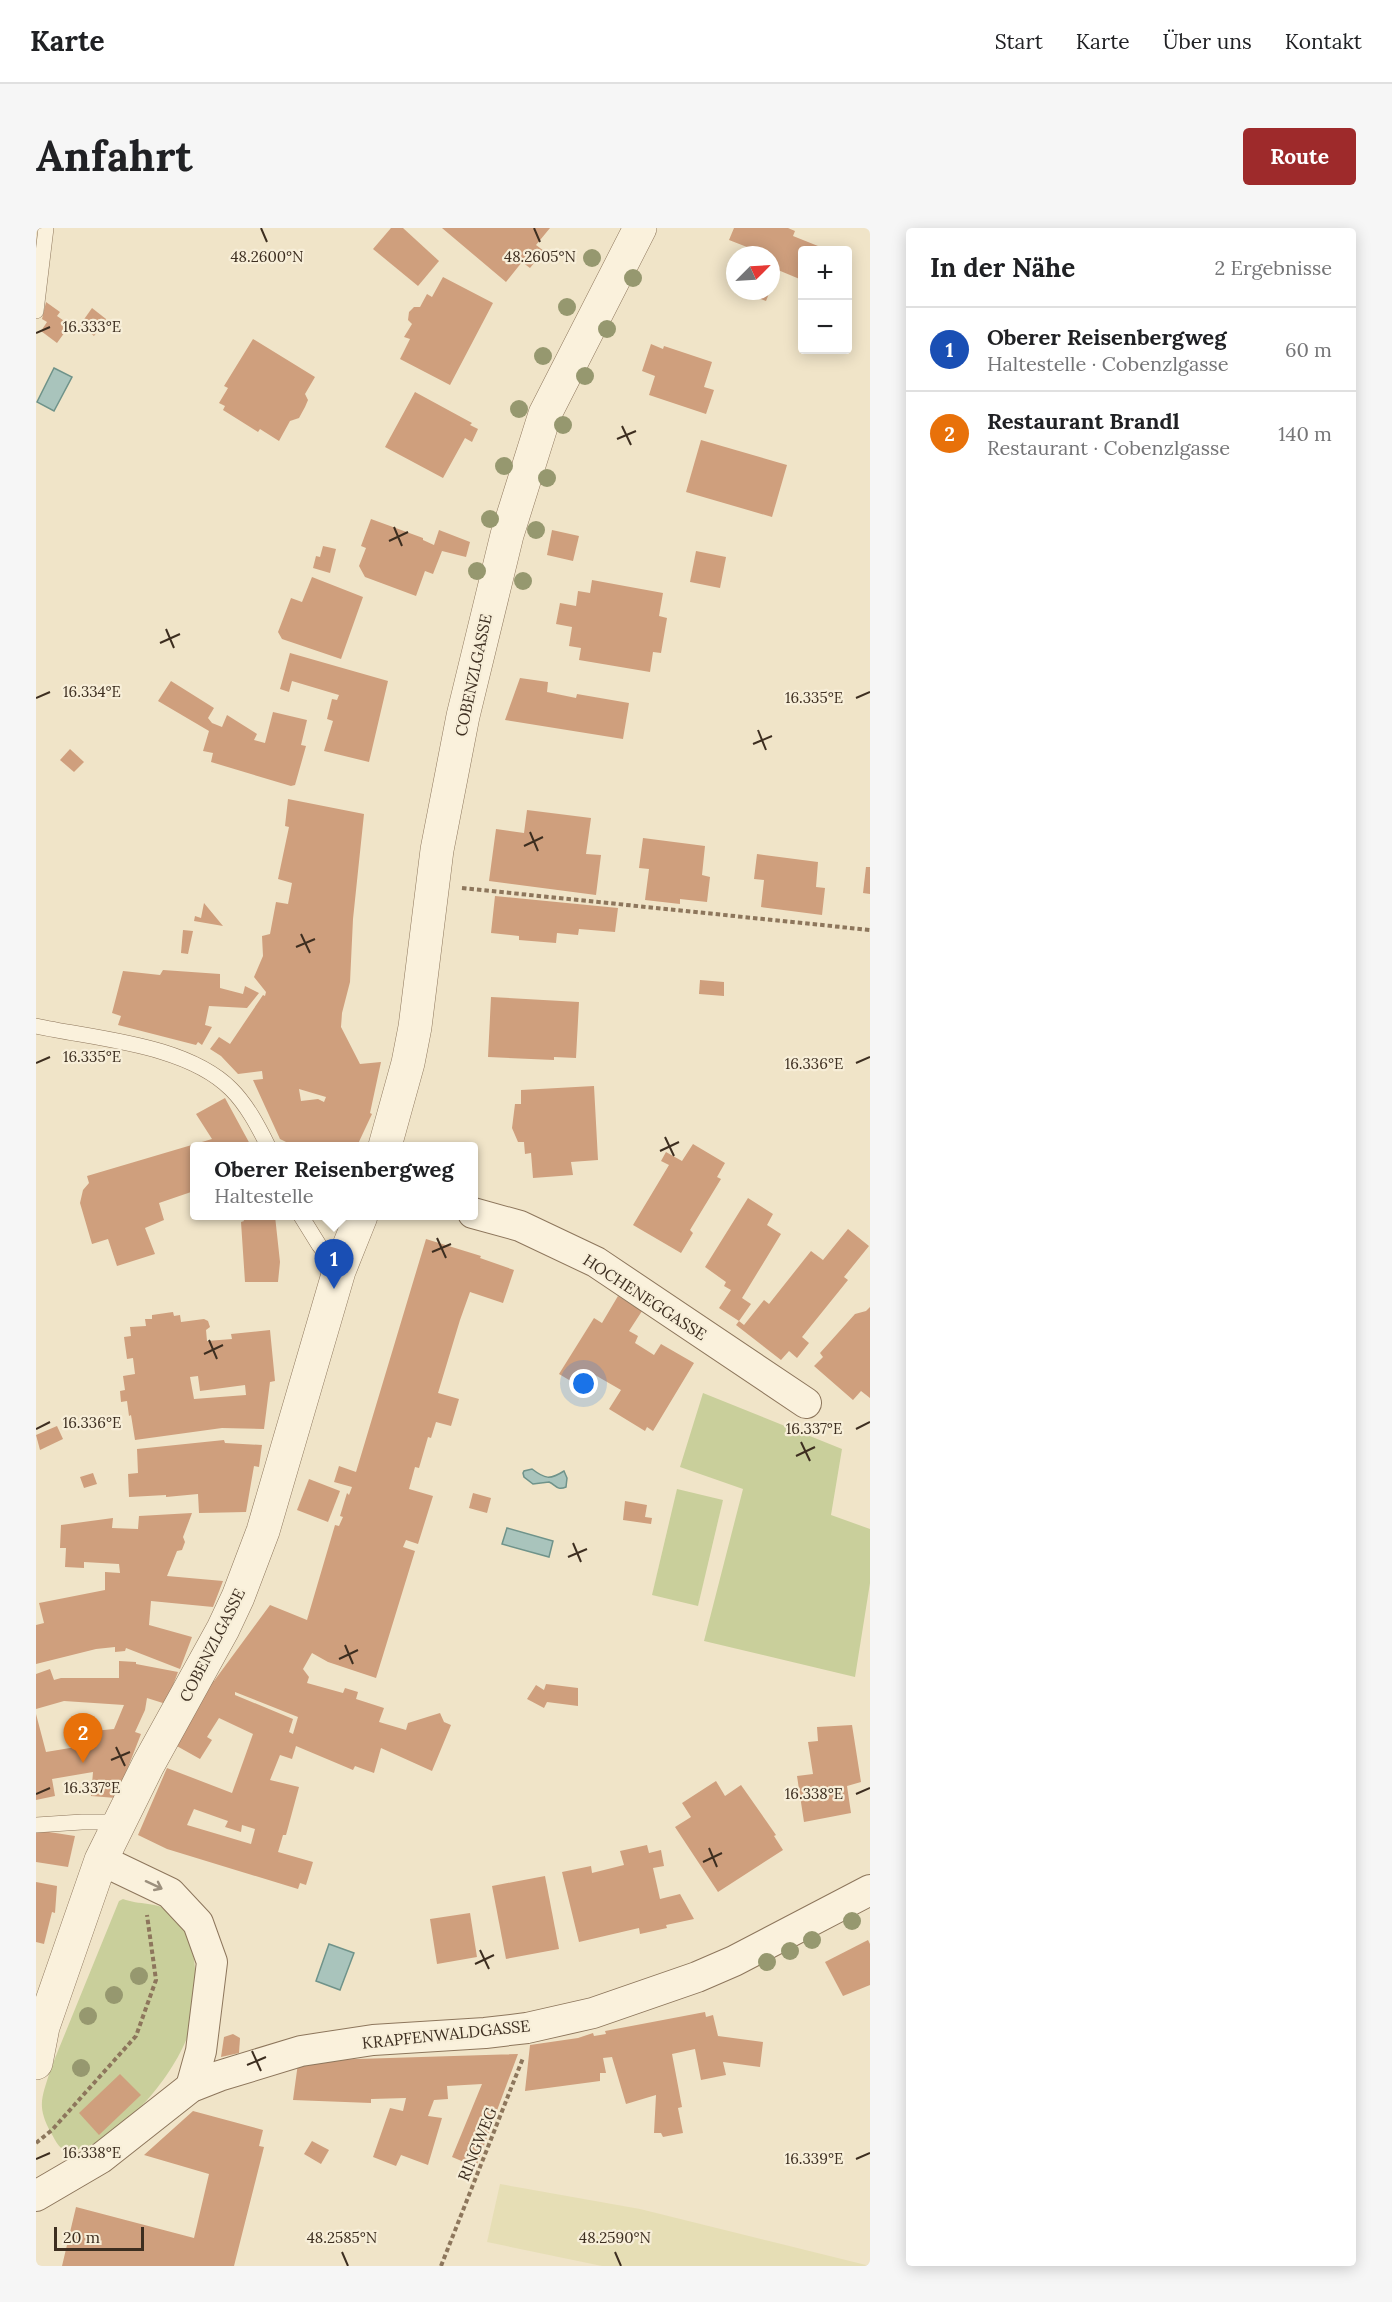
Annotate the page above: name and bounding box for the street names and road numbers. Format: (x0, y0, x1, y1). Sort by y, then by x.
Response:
street label: COBENZLGASSE (450, 612, 496, 738)
street label: HOCHENEGGASSE (580, 1250, 710, 1344)
street label: COBENZLGASSE (175, 1585, 249, 1705)
street label: KRAPFENWALDGASSE (361, 2015, 531, 2053)
street label: RINGWEG (453, 2104, 501, 2184)

